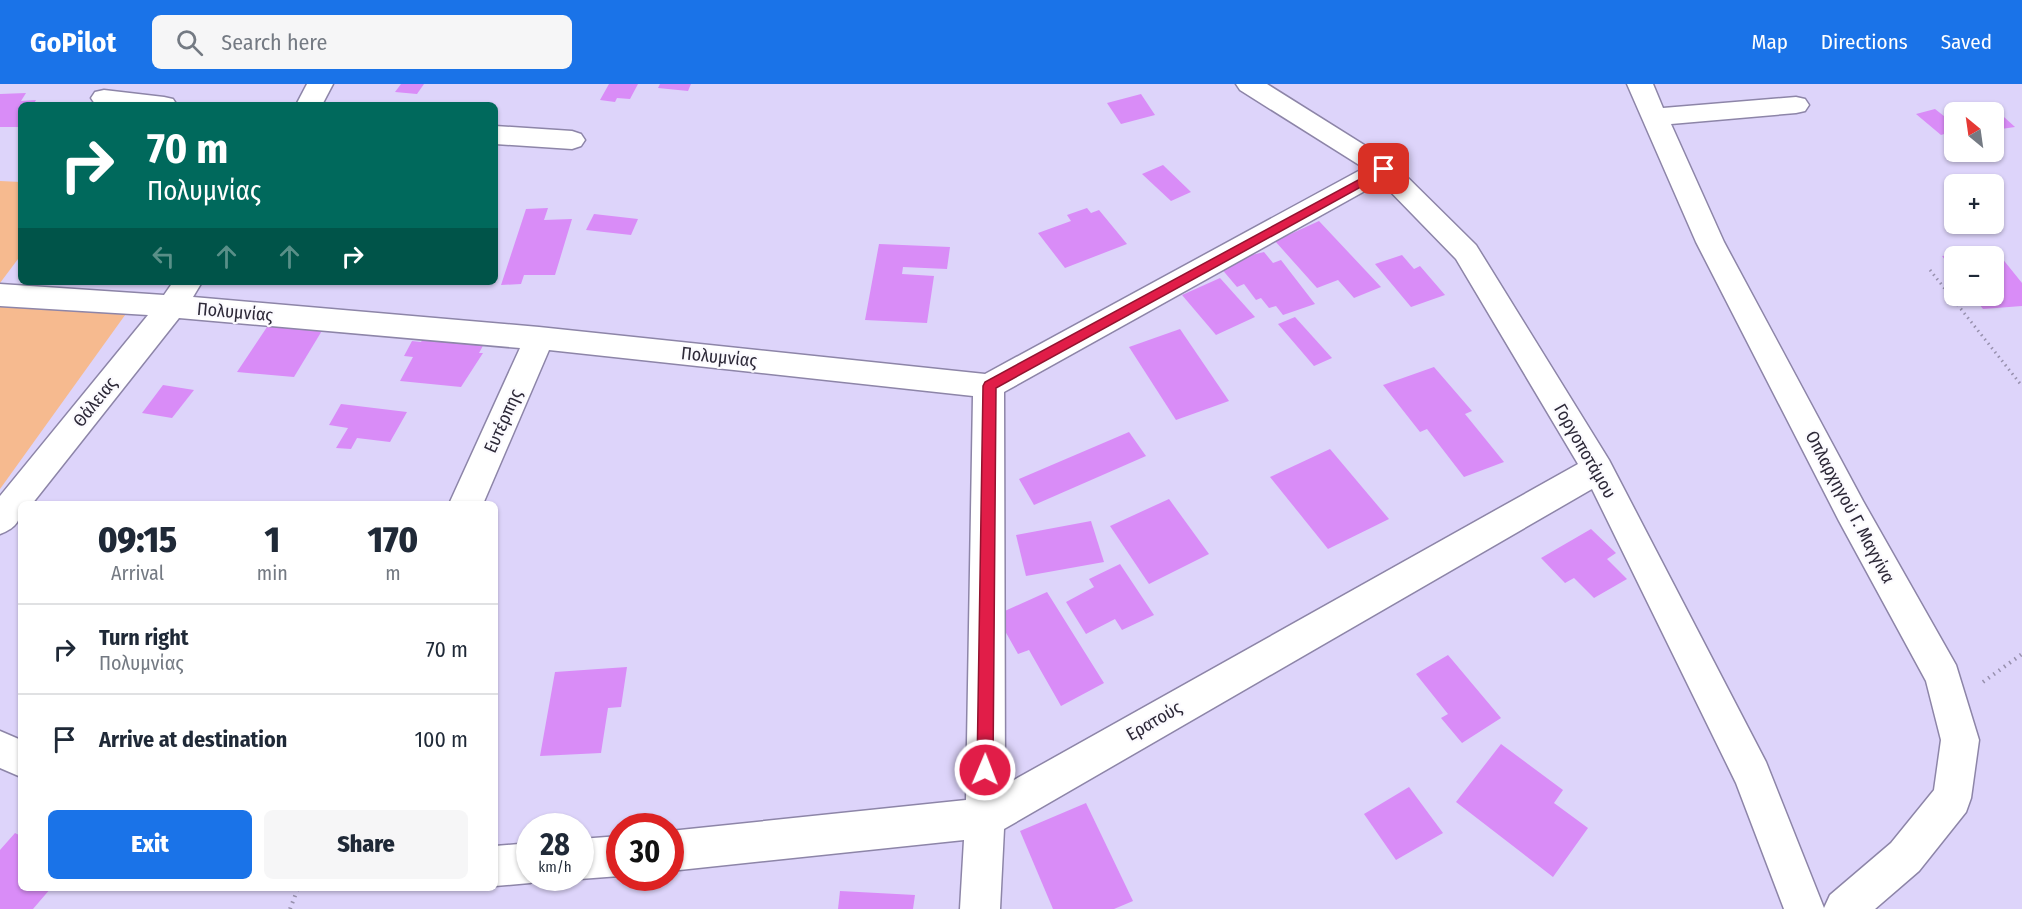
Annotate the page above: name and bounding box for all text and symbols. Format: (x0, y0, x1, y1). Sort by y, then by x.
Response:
search box (152, 15, 572, 69)
text: GoPilot (30, 26, 116, 59)
icon: search (173, 26, 206, 59)
text: Search here (221, 29, 327, 56)
text: Map (1751, 29, 1788, 55)
text: Directions (1821, 29, 1908, 55)
text: Saved (1941, 29, 1992, 55)
north arrow (1944, 102, 2004, 162)
map controls (1944, 102, 2004, 306)
text: 70 m (147, 124, 228, 174)
icon: right (48, 126, 126, 204)
pin (1358, 143, 1409, 194)
icon: arrive (1367, 152, 1400, 185)
button: + (1944, 174, 2004, 234)
text: Πολυμνίας (147, 175, 261, 207)
icon: left (147, 240, 180, 273)
icon: ahead (210, 240, 243, 273)
icon: ahead (273, 240, 306, 273)
icon: right (336, 240, 369, 273)
button: − (1944, 246, 2004, 306)
street label: Πολυμνίας (196, 298, 274, 326)
street label: Πολυμνίας (680, 342, 758, 372)
street label: Θάλειας (68, 372, 122, 431)
street label: Ευτέρπης (479, 385, 527, 456)
street label: Γοργοποτάμου (1549, 400, 1621, 502)
street label: Οπλαρχηγού Γ. Μαγγίνα (1801, 427, 1899, 587)
text: 09:15 (98, 518, 177, 562)
text: 1 (265, 518, 280, 562)
text: 170 (367, 518, 418, 562)
text: Arrival (111, 561, 164, 585)
text: min (257, 561, 288, 585)
text: m (385, 561, 401, 585)
text: Turn right (99, 624, 188, 651)
icon: right (48, 633, 81, 666)
text: 70 m (426, 636, 468, 663)
text: Πολυμνίας (99, 651, 184, 675)
street label: Ερατούς (1122, 696, 1186, 746)
icon: arrive (48, 723, 81, 756)
text: Arrive at destination (99, 726, 287, 753)
text: 100 m (414, 726, 468, 753)
position arrow (953, 738, 1017, 802)
button: Exit (48, 810, 252, 879)
button: Share (264, 810, 468, 879)
speed limit sign: 30 (606, 813, 684, 891)
text: 28 (540, 827, 570, 863)
text: km/h (538, 858, 572, 876)

